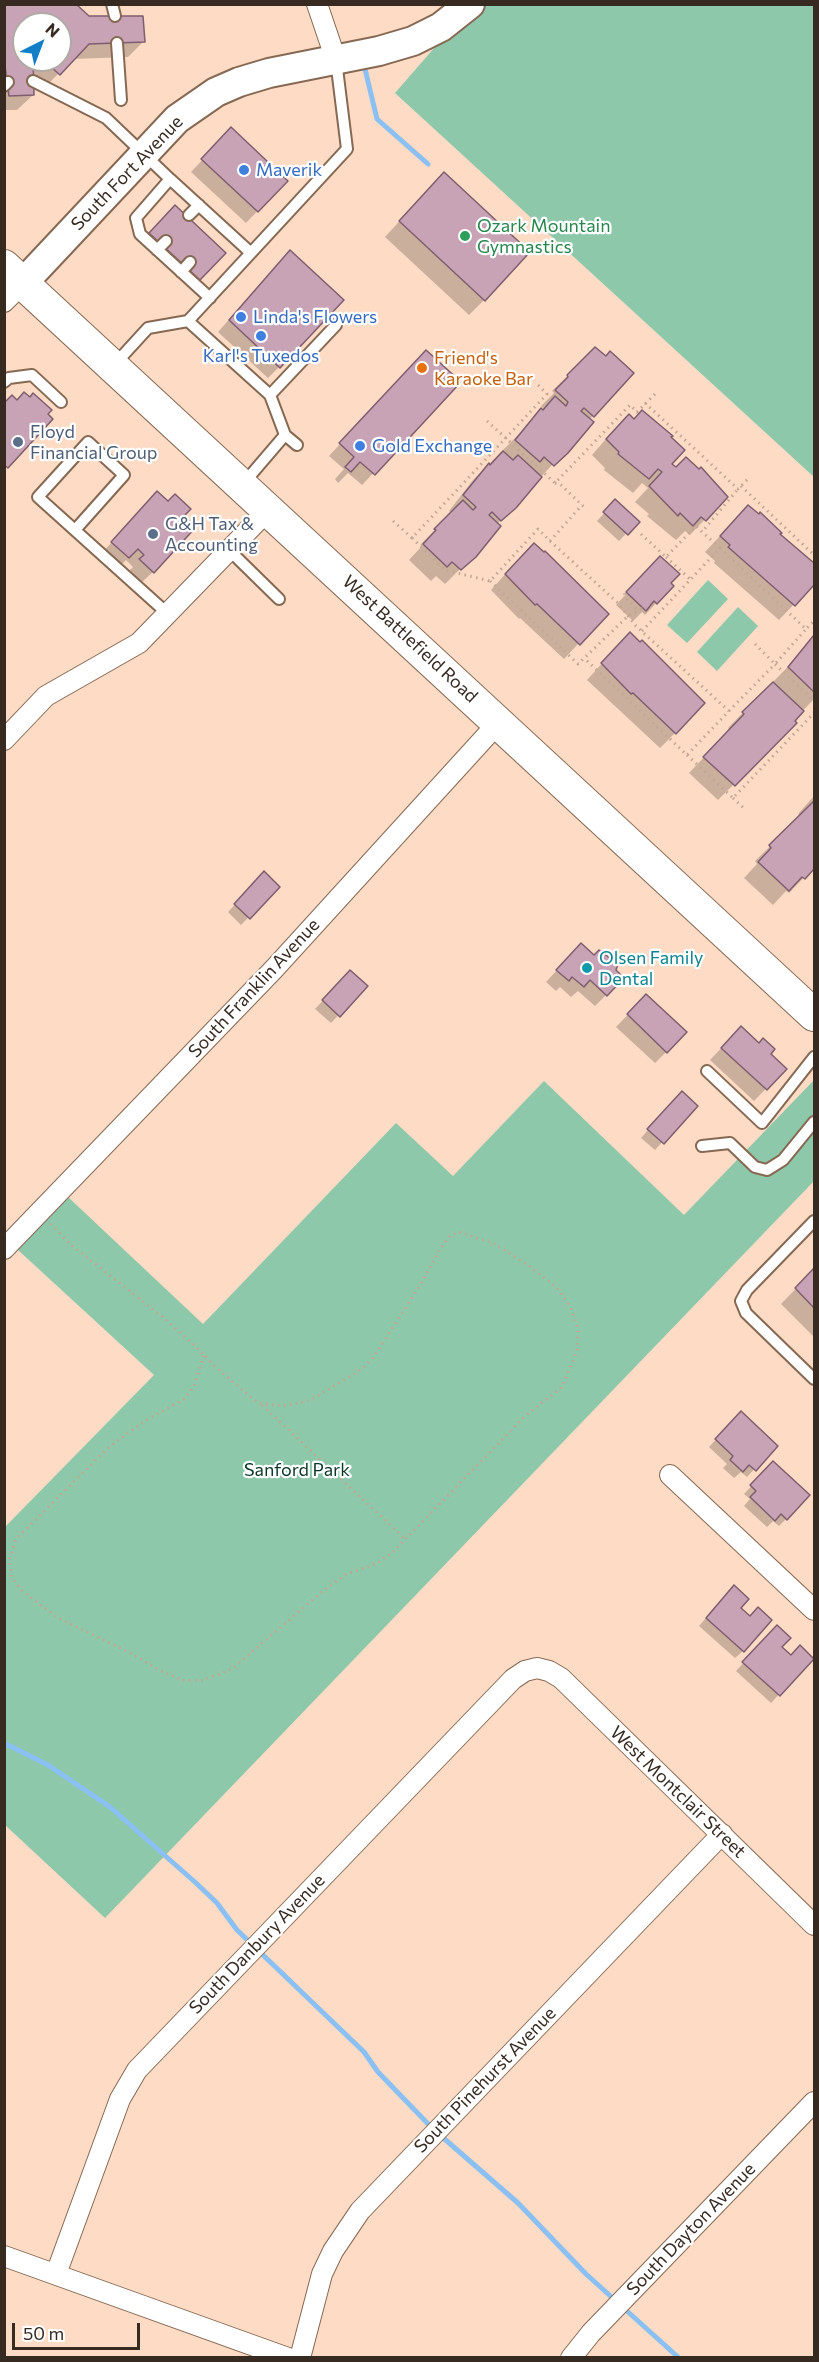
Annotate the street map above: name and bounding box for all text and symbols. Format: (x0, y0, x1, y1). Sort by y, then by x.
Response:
north arrow (12, 12, 72, 72)
text: N (42, 19, 64, 41)
street label: South Fort Avenue (67, 111, 187, 235)
place label: Maverik (256, 159, 322, 181)
marker: Maverik (237, 163, 251, 177)
place label: Ozark Mountain Gymnastics (477, 215, 611, 258)
marker: Ozark Mountain Gymnastics (458, 229, 472, 243)
place label: Linda's Flowers (253, 306, 377, 328)
marker: Linda's Flowers (234, 310, 248, 324)
marker: Karl's Tuxedos (254, 329, 268, 343)
place label: Karl's Tuxedos (203, 345, 319, 367)
place label: Friend's Karaoke Bar (434, 347, 533, 389)
marker: Friend's Karaoke Bar (415, 361, 429, 375)
place label: Floyd Financial Group (30, 421, 157, 464)
marker: Floyd Financial Group (11, 435, 25, 449)
place label: Gold Exchange (372, 435, 492, 457)
marker: Gold Exchange (353, 439, 367, 453)
place label: G&H Tax & Accounting (165, 513, 258, 556)
marker: G&H Tax & Accounting (146, 527, 160, 541)
street label: West Battlefield Road (338, 571, 482, 707)
street label: South Franklin Avenue (184, 914, 324, 1062)
place label: Olsen Family Dental (599, 947, 703, 990)
marker: Olsen Family Dental (580, 961, 594, 975)
park label: Sanford Park (244, 1459, 350, 1481)
street label: West Montclair Street (606, 1722, 750, 1862)
street label: South Danbury Avenue (185, 1870, 329, 2018)
street label: South Pinehurst Avenue (410, 2003, 560, 2157)
street label: South Dayton Avenue (622, 2158, 760, 2300)
scale bar (15, 2311, 142, 2349)
text: 50 m (23, 2322, 64, 2344)

